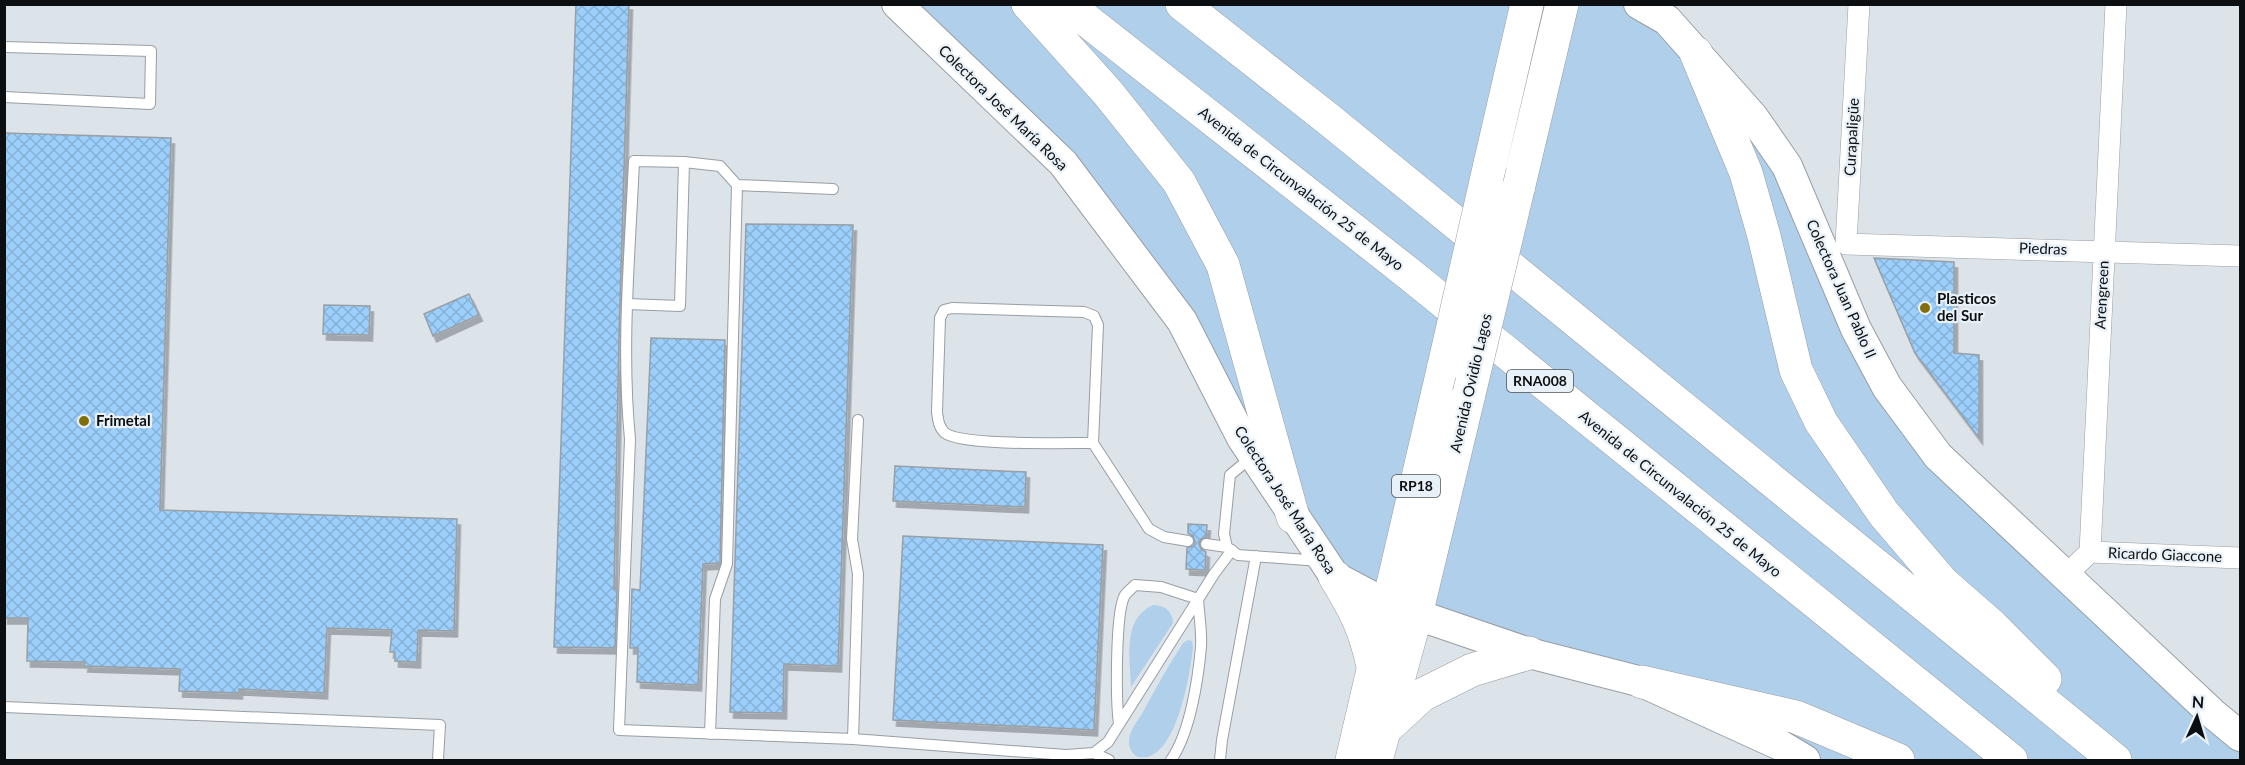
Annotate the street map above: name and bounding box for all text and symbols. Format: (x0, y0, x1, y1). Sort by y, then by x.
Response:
street label: Colectora José María Rosa (935, 41, 1072, 174)
street label: Curapaligüe (1840, 97, 1862, 176)
street label: Avenida de Circunvalación 25 de Mayo (1196, 103, 1408, 274)
street label: Colectora Juan Pablo II (1803, 216, 1881, 361)
street label: Piedras (2019, 238, 2067, 258)
street label: Arengreen (2090, 260, 2112, 330)
place label: Plasticos del Sur (1937, 289, 1997, 324)
marker: Plasticos del Sur (1918, 301, 1932, 315)
street label: Avenida Ovidio Lagos (1445, 311, 1495, 454)
road number: RNA008 (1507, 370, 1573, 392)
street label: Avenida de Circunvalación 25 de Mayo (1576, 406, 1785, 581)
place label: Frimetal (96, 411, 151, 429)
marker: Frimetal (77, 414, 91, 428)
street label: Colectora José María Rosa (1231, 422, 1340, 577)
road number: RP18 (1392, 475, 1440, 497)
street label: Ricardo Giaccone (2108, 543, 2223, 565)
north arrow (2167, 687, 2227, 747)
text: N (2191, 692, 2205, 711)

